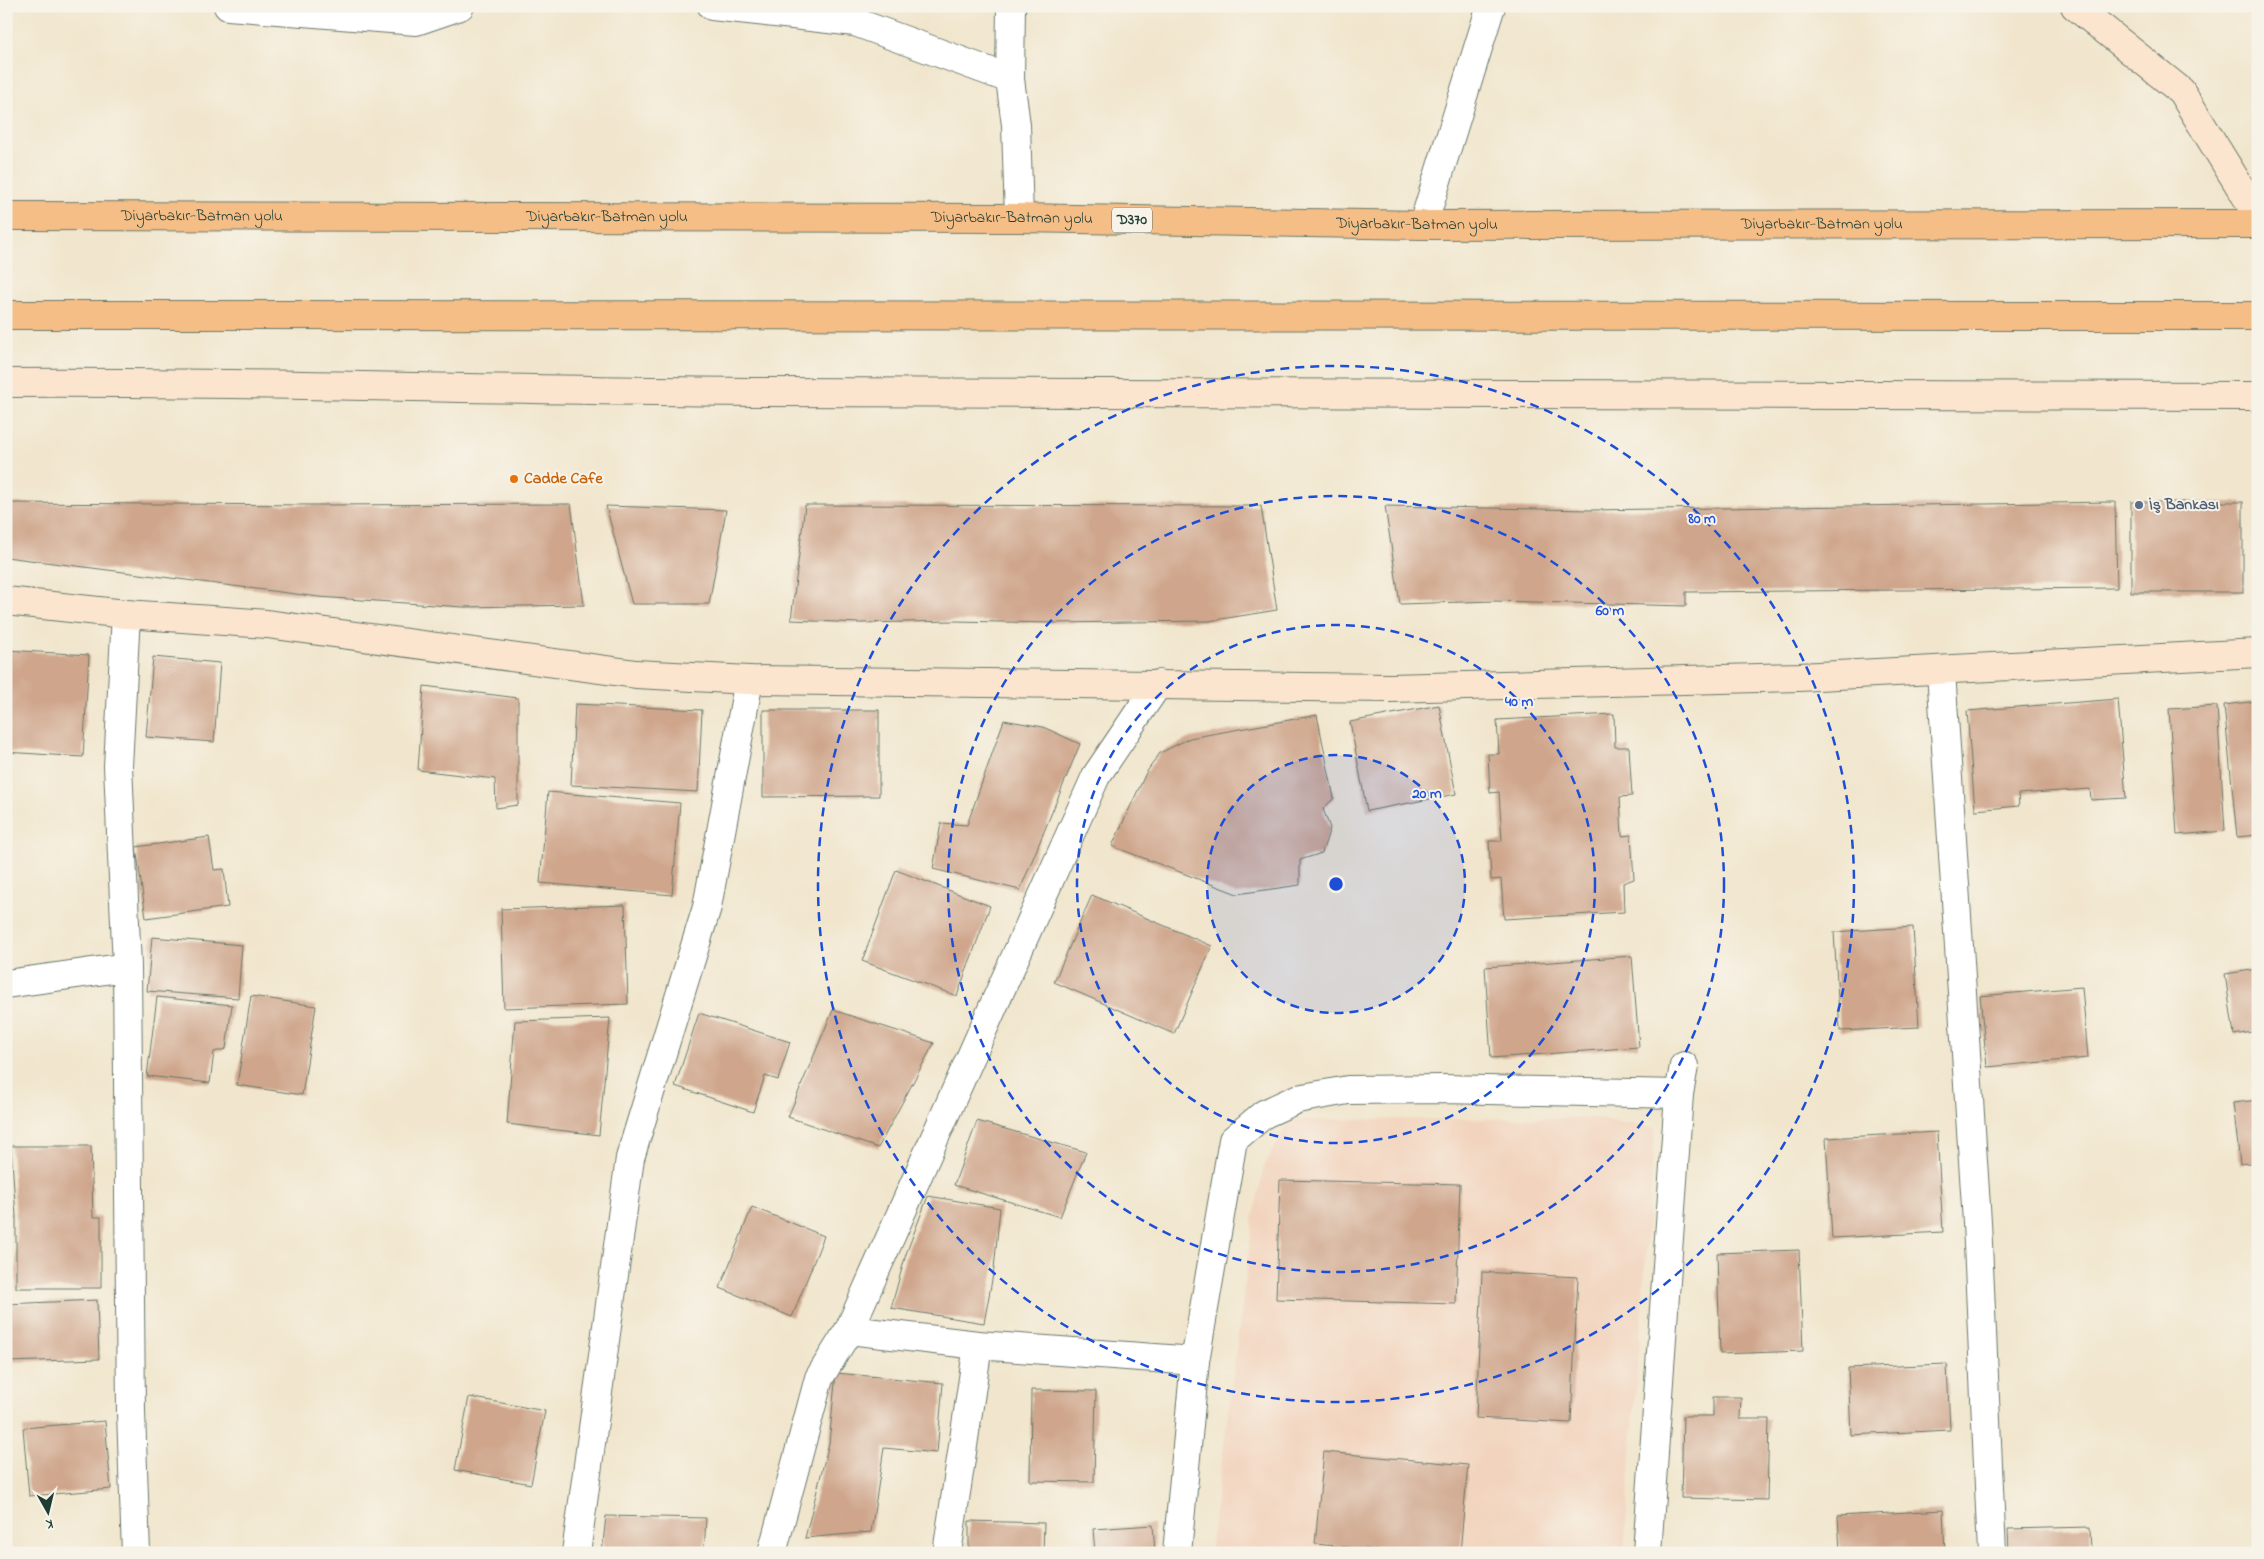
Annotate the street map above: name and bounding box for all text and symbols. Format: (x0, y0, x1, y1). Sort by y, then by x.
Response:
street label: Diyarbakır-Batman yolu (120, 204, 283, 229)
street label: Diyarbakır-Batman yolu (525, 205, 688, 229)
street label: Diyarbakır-Batman yolu (930, 206, 1093, 231)
road number: D370 (1112, 208, 1152, 232)
street label: Diyarbakır-Batman yolu (1335, 211, 1498, 237)
street label: Diyarbakır-Batman yolu (1740, 212, 1903, 237)
place label: Cadde Cafe (524, 467, 603, 491)
marker: Cadde Cafe (508, 473, 520, 485)
place label: İş Bankası (2149, 493, 2219, 517)
marker: İş Bankası (2133, 499, 2145, 511)
text: 80 m (1687, 508, 1716, 530)
text: 60 m (1595, 600, 1625, 622)
text: 40 m (1504, 691, 1533, 713)
text: 20 m (1411, 783, 1442, 805)
centre of rings (1327, 875, 1345, 893)
north arrow (22, 1486, 72, 1536)
text: K (44, 1513, 54, 1534)

